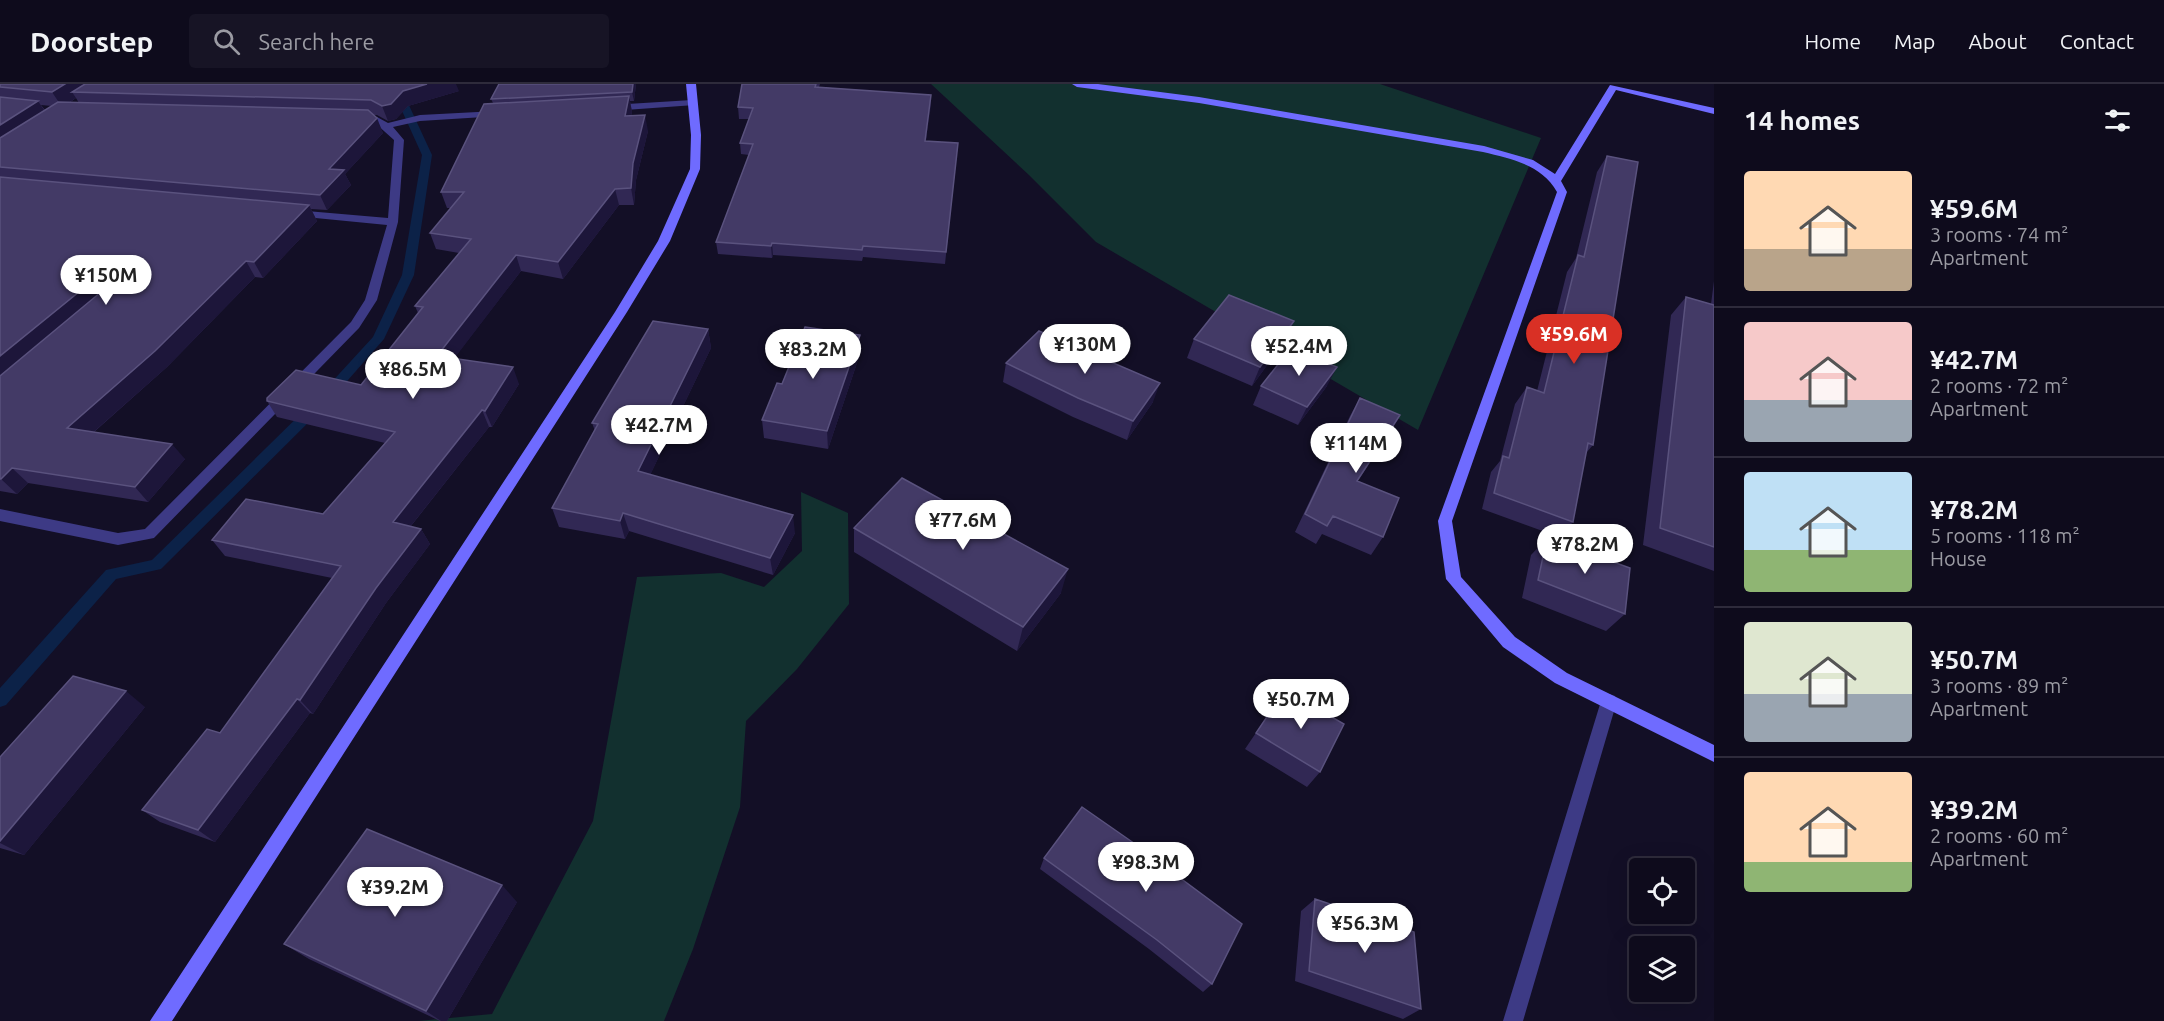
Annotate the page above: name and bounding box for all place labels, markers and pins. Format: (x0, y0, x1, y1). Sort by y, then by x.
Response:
pin: ¥150M (64, 255, 148, 306)
pin: ¥59.6M (1525, 314, 1623, 365)
pin: ¥130M (1043, 324, 1127, 375)
pin: ¥52.4M (1250, 326, 1348, 377)
pin: ¥83.2M (764, 329, 862, 380)
pin: ¥86.5M (364, 349, 462, 400)
pin: ¥42.7M (610, 405, 708, 456)
pin: ¥114M (1314, 423, 1398, 474)
pin: ¥77.6M (914, 500, 1012, 551)
pin: ¥78.2M (1536, 524, 1634, 575)
pin: ¥50.7M (1252, 679, 1350, 730)
pin: ¥98.3M (1097, 842, 1195, 893)
pin: ¥39.2M (346, 867, 444, 918)
pin: ¥56.3M (1316, 903, 1414, 954)

